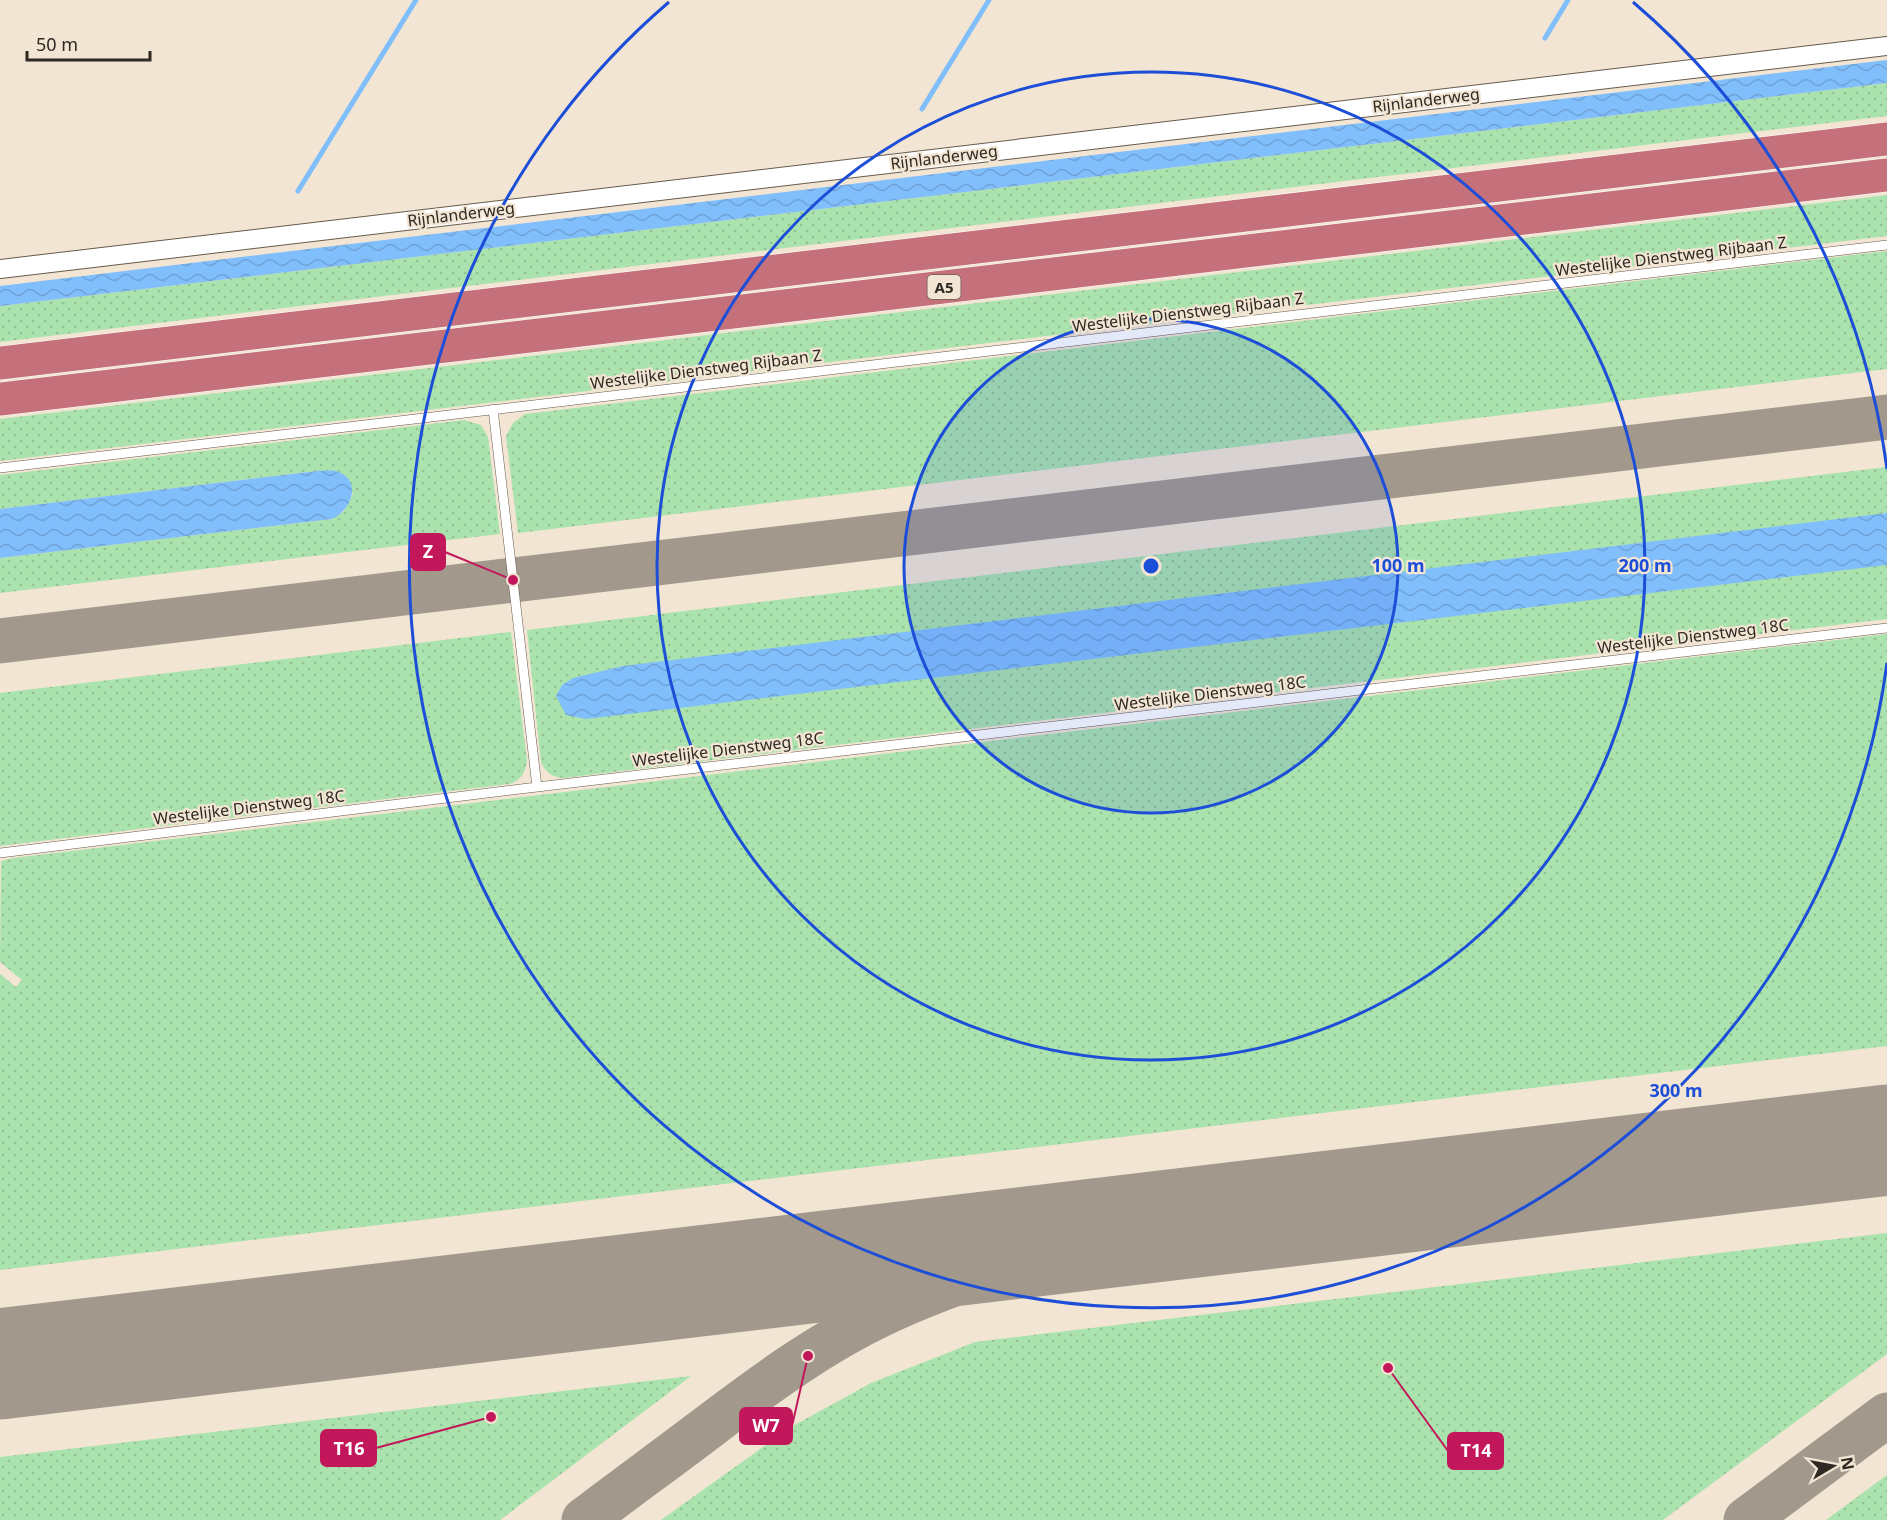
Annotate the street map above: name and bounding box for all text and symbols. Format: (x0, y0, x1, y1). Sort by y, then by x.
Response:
scale bar (27, 24, 150, 62)
text: 50 m (36, 32, 78, 56)
street label: Rijnlanderweg (1371, 83, 1481, 117)
street label: Rijnlanderweg (889, 140, 999, 174)
street label: Rijnlanderweg (406, 197, 516, 231)
street label: Westelijke Dienstweg Rijbaan Z (1554, 231, 1788, 281)
road number: A5 (928, 275, 960, 299)
street label: Westelijke Dienstweg Rijbaan Z (1071, 287, 1305, 337)
street label: Westelijke Dienstweg Rijbaan Z (589, 344, 823, 394)
callout: Z (411, 534, 445, 570)
text: Z (423, 539, 433, 563)
text: 100 m (1371, 553, 1425, 577)
text: 200 m (1618, 553, 1672, 577)
centre of rings (1141, 556, 1161, 576)
street label: Westelijke Dienstweg 18C (1596, 613, 1790, 659)
street label: Westelijke Dienstweg 18C (1113, 670, 1307, 716)
street label: Westelijke Dienstweg 18C (631, 726, 825, 772)
street label: Westelijke Dienstweg 18C (152, 784, 346, 830)
text: 300 m (1649, 1078, 1703, 1102)
callout: W7 (740, 1408, 792, 1444)
text: W7 (752, 1413, 780, 1437)
callout: T16 (321, 1430, 376, 1466)
callout: T14 (1448, 1433, 1503, 1469)
text: T16 (334, 1436, 364, 1460)
north arrow (1803, 1436, 1863, 1496)
text: T14 (1461, 1438, 1491, 1462)
text: N (1836, 1455, 1860, 1472)

